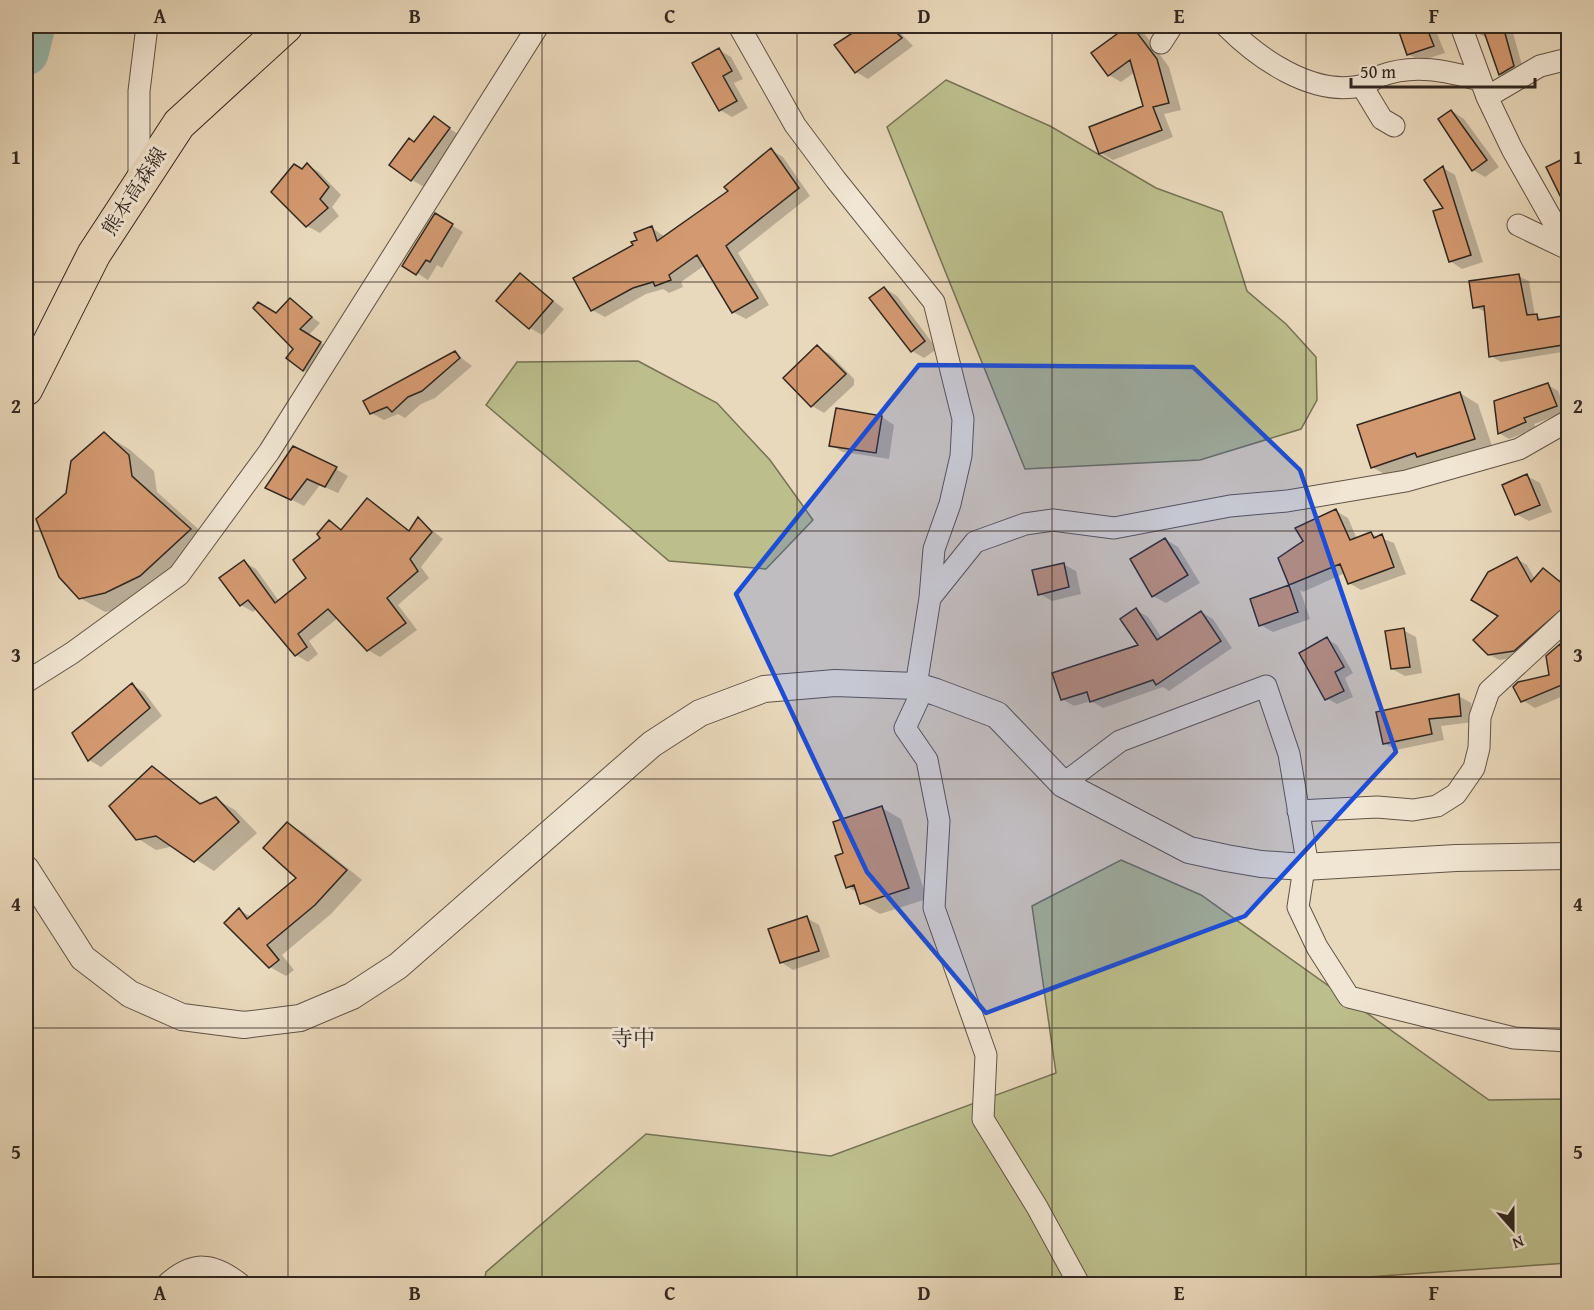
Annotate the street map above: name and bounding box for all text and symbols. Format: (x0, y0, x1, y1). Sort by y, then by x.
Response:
text: A (154, 1, 167, 30)
text: B (409, 1, 421, 30)
text: C (664, 1, 676, 30)
text: D (917, 1, 931, 30)
text: E (1174, 1, 1185, 30)
text: F (1429, 1, 1439, 30)
scale bar (1351, 51, 1536, 89)
text: 50 m (1360, 58, 1396, 85)
street label: 熊本高森線 (94, 141, 173, 241)
text: 1 (11, 142, 21, 171)
text: 1 (1573, 142, 1583, 171)
text: 2 (11, 391, 21, 420)
text: 2 (1573, 391, 1583, 420)
text: 3 (11, 640, 21, 669)
text: 3 (1573, 640, 1583, 669)
text: 4 (11, 889, 21, 918)
text: 4 (1573, 889, 1583, 918)
district label: 寺中 (611, 1022, 655, 1054)
text: 5 (11, 1137, 21, 1166)
text: 5 (1573, 1137, 1583, 1166)
north arrow (1483, 1199, 1543, 1259)
text: N (1509, 1230, 1528, 1256)
text: A (154, 1278, 167, 1307)
text: B (409, 1278, 421, 1307)
text: C (664, 1278, 676, 1307)
text: D (917, 1278, 931, 1307)
text: E (1174, 1278, 1185, 1307)
text: F (1429, 1278, 1439, 1307)

